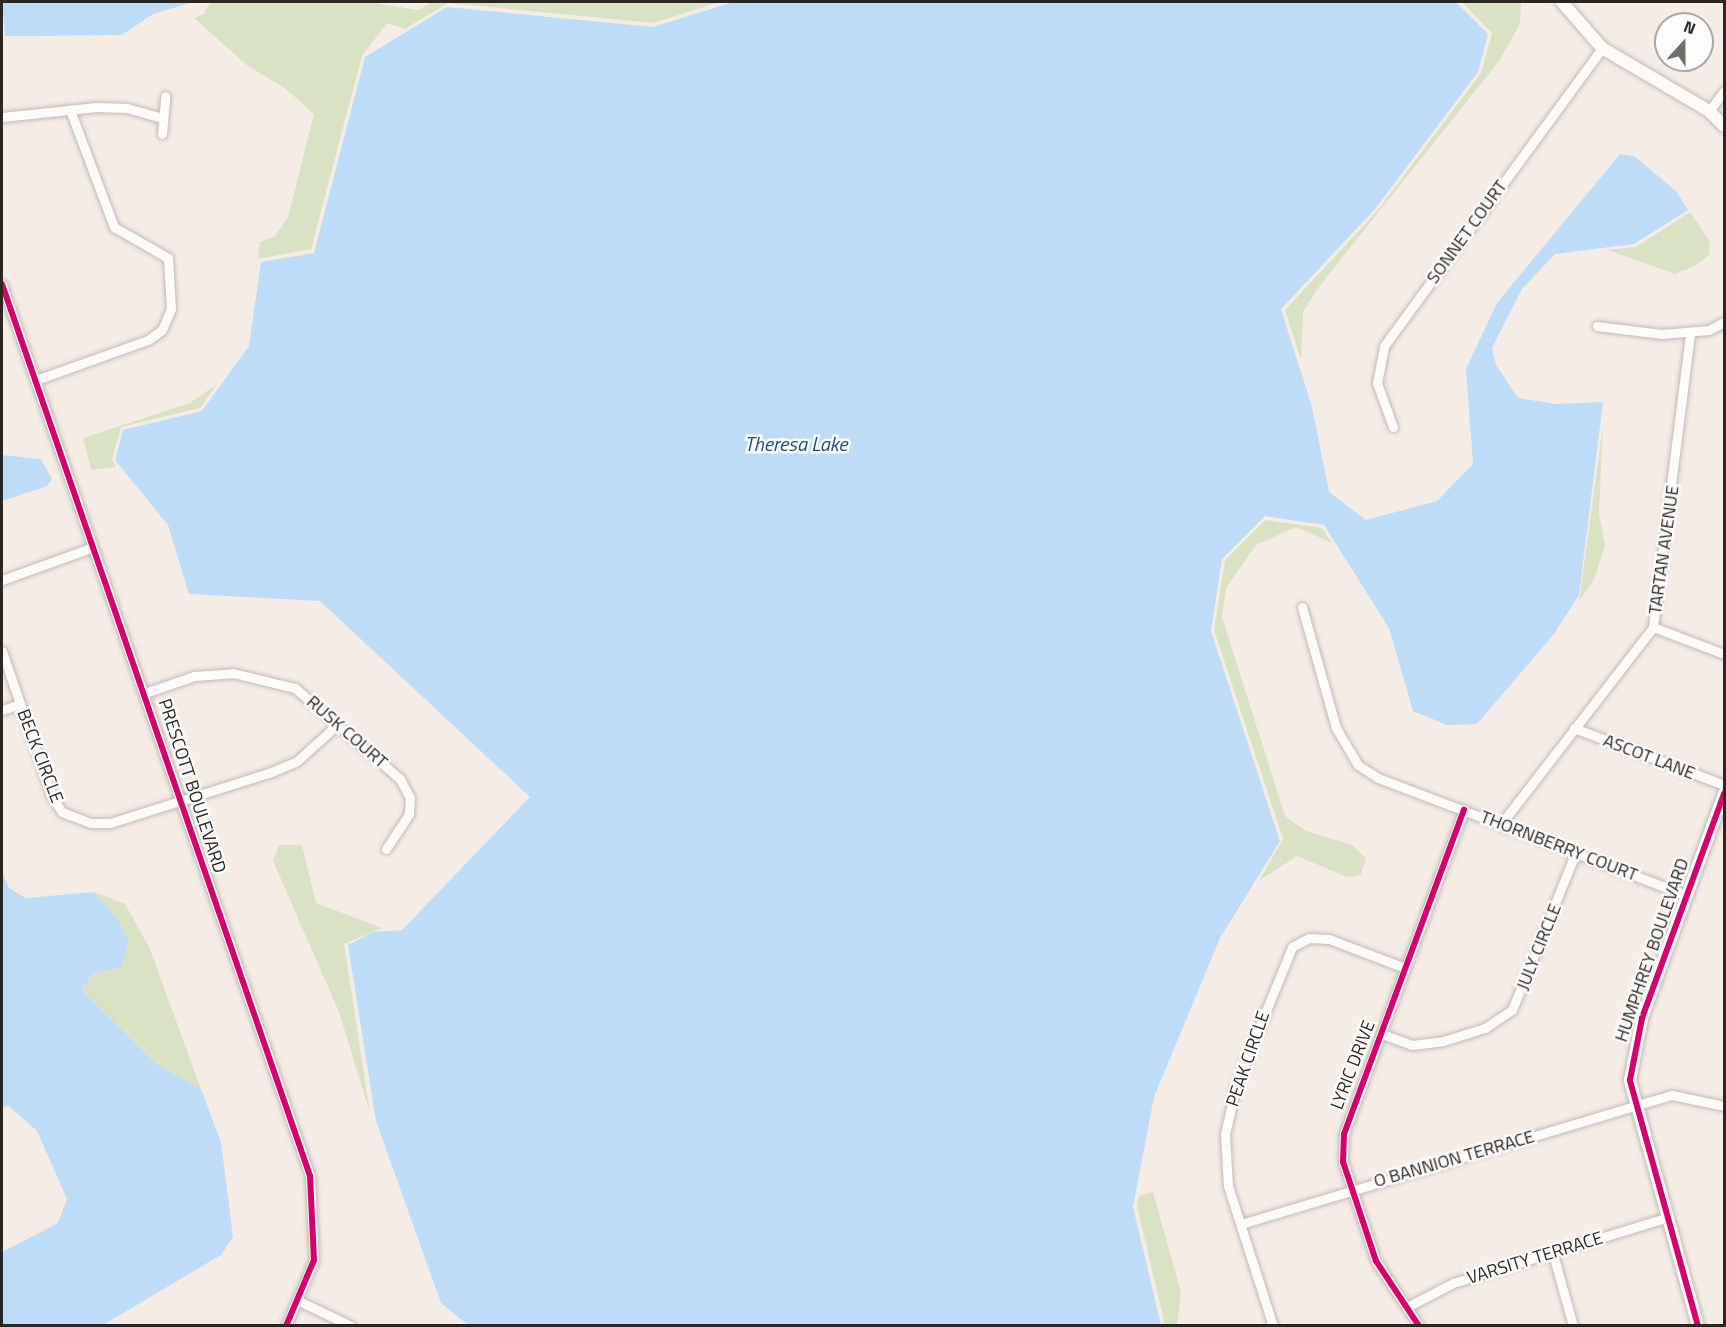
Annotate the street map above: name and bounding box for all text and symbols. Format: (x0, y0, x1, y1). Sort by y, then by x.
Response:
north arrow (1654, 12, 1714, 72)
text: N (1680, 14, 1699, 40)
street label: SONNET COURT (1422, 176, 1512, 288)
water label: Theresa Lake (744, 431, 848, 455)
street label: TARTAN AVENUE (1644, 484, 1684, 616)
street label: RUSK COURT (302, 691, 392, 773)
street label: PRESCOTT BOULEVARD (154, 696, 230, 876)
street label: BECK CIRCLE (12, 706, 68, 806)
street label: ASCOT LANE (1600, 730, 1698, 784)
street label: THORNBERRY COURT (1477, 806, 1641, 886)
street label: HUMPHREY BOULEVARD (1610, 855, 1694, 1045)
street label: JULY CIRCLE (1512, 901, 1566, 993)
street label: PEAK CIRCLE (1222, 1009, 1274, 1109)
street label: LYRIC DRIVE (1326, 1017, 1380, 1113)
street label: O BANNION TERRACE (1371, 1126, 1537, 1192)
street label: VARSITY TERRACE (1465, 1227, 1605, 1289)

